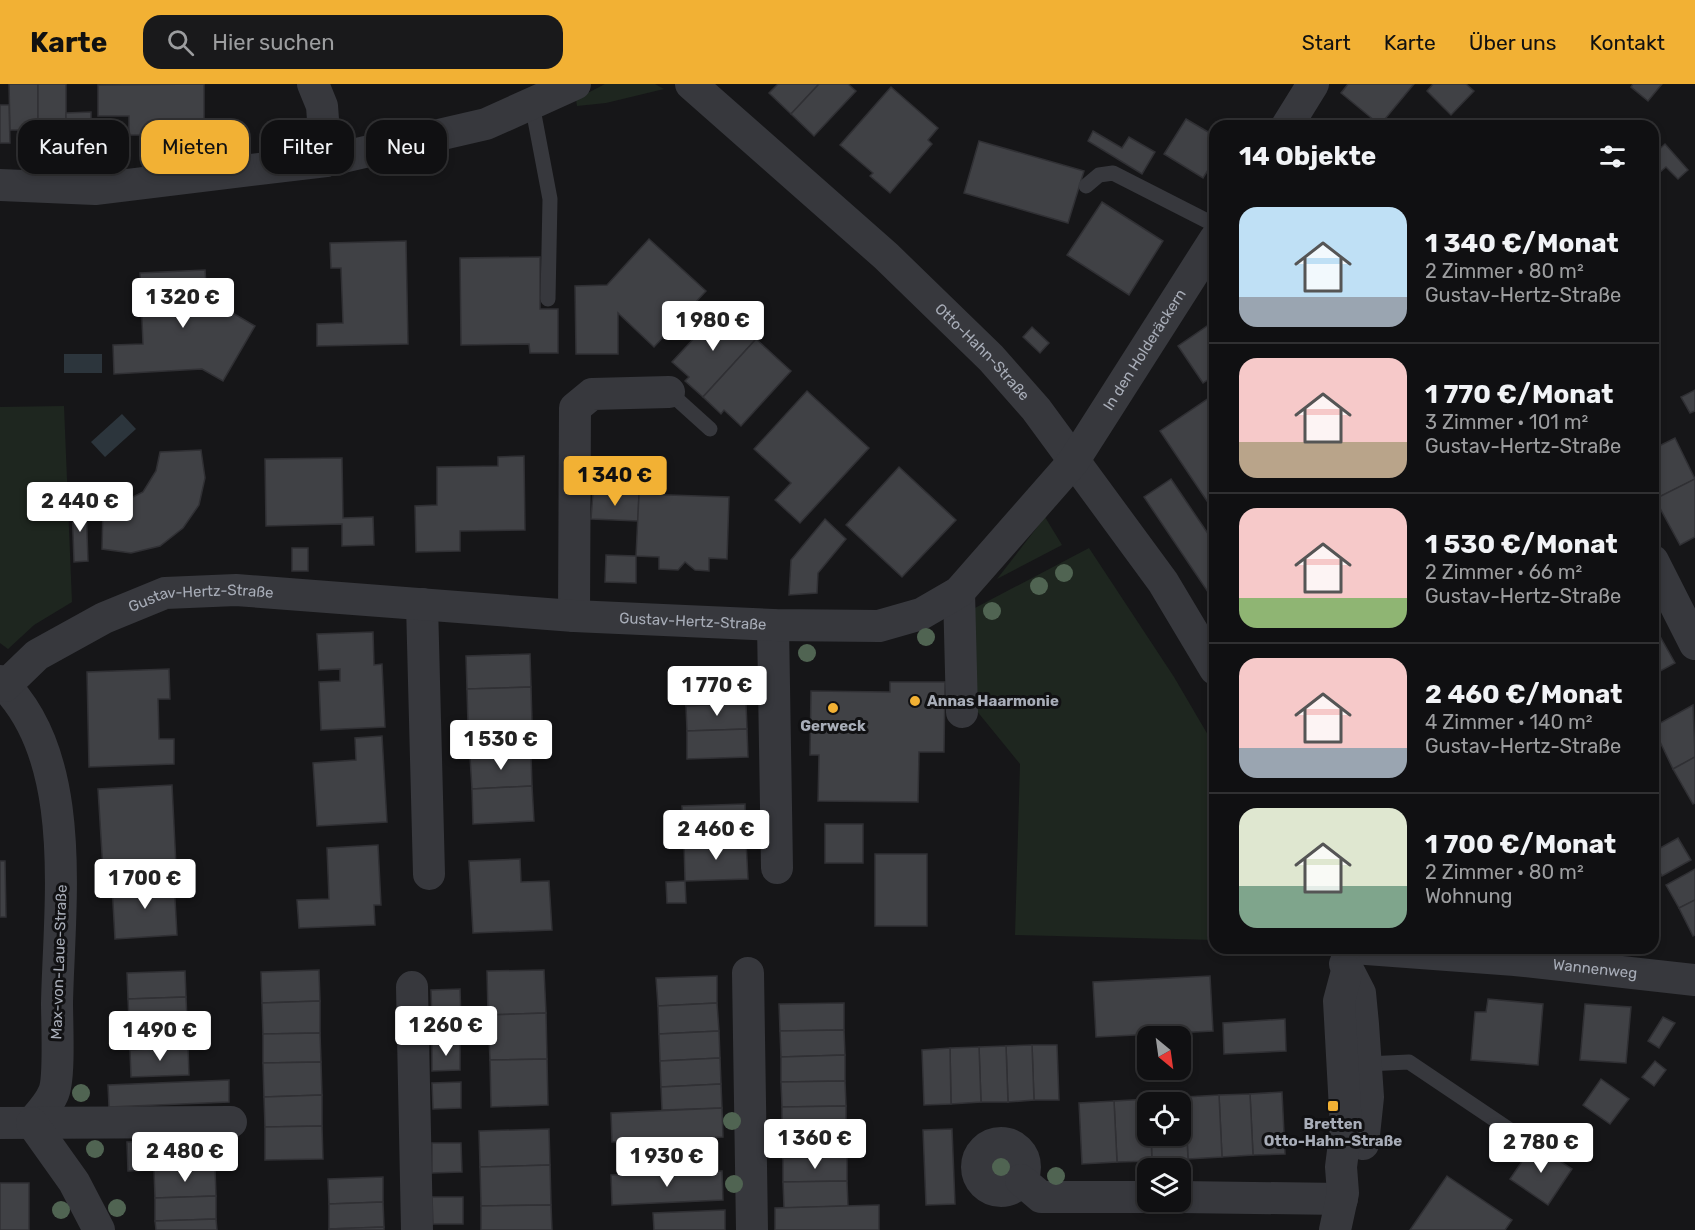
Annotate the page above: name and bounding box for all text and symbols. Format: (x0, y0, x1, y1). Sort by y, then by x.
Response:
search box (143, 15, 563, 69)
text: Karte (30, 26, 107, 59)
icon: search (164, 26, 197, 59)
text: Hier suchen (212, 29, 335, 56)
text: Start (1302, 30, 1351, 55)
text: Karte (1384, 30, 1436, 55)
text: Über uns (1469, 30, 1557, 55)
text: Kontakt (1590, 30, 1665, 55)
chip: Kaufen (18, 120, 129, 174)
chip: Mieten (141, 120, 249, 174)
chip: Filter (261, 120, 354, 174)
chip: Neu (366, 120, 447, 174)
icon: filters (1596, 140, 1629, 173)
text: 14 Objekte (1239, 141, 1376, 172)
text: 1 340 €/Monat (1425, 228, 1619, 259)
icon: home (1287, 231, 1359, 303)
text: 2 Zimmer · 80 m² (1425, 259, 1584, 283)
pin: 1 320 € (128, 278, 238, 329)
text: Gustav-Hertz-Straße (1425, 283, 1621, 307)
text: 1 320 € (146, 285, 220, 309)
street label: In den Holderäckern (1099, 286, 1190, 414)
street label: Otto-Hahn-Straße (931, 300, 1033, 404)
pin: 1 980 € (658, 301, 768, 352)
text: 1 980 € (676, 308, 750, 332)
text: 1 770 €/Monat (1425, 379, 1613, 410)
icon: home (1287, 382, 1359, 454)
text: 3 Zimmer · 101 m² (1425, 410, 1588, 434)
text: Gustav-Hertz-Straße (1425, 434, 1621, 458)
pin: 1 340 € (560, 456, 670, 507)
text: 1 340 € (578, 463, 652, 487)
pin: 2 440 € (25, 482, 135, 533)
text: 2 440 € (41, 489, 119, 513)
text: 1 530 €/Monat (1425, 529, 1618, 560)
icon: home (1287, 532, 1359, 604)
text: 2 Zimmer · 66 m² (1425, 560, 1582, 584)
street label: Gustav-Hertz-Straße (126, 581, 274, 616)
text: Gustav-Hertz-Straße (1425, 584, 1621, 608)
street label: Gustav-Hertz-Straße (619, 609, 767, 634)
pin: 1 770 € (662, 666, 772, 717)
text: 1 770 € (682, 673, 752, 697)
text: 2 460 €/Monat (1425, 679, 1622, 710)
icon: home (1287, 682, 1359, 754)
place label: Annas Haarmonie (927, 692, 1059, 710)
marker: Annas Haarmonie (908, 694, 922, 708)
marker: Gerweck (826, 701, 840, 715)
text: 4 Zimmer · 140 m² (1425, 710, 1593, 734)
place label: Gerweck (800, 717, 866, 735)
pin: 1 530 € (446, 720, 556, 771)
text: 1 530 € (464, 727, 538, 751)
text: Gustav-Hertz-Straße (1425, 734, 1621, 758)
pin: 2 460 € (661, 810, 771, 861)
text: 2 460 € (677, 817, 755, 841)
text: 1 700 €/Monat (1425, 829, 1616, 860)
icon: home (1287, 832, 1359, 904)
pin: 1 700 € (90, 859, 200, 910)
text: 2 Zimmer · 80 m² (1425, 860, 1584, 884)
text: 1 700 € (109, 866, 181, 890)
street label: Max-von-Laue-Straße (47, 884, 71, 1040)
text: Wohnung (1425, 884, 1512, 908)
street label: Wannenweg (1552, 955, 1638, 983)
pin: 1 260 € (391, 1006, 501, 1057)
pin: 1 490 € (105, 1011, 215, 1062)
text: 1 260 € (409, 1013, 483, 1037)
text: 1 490 € (123, 1018, 197, 1042)
north arrow (1137, 1026, 1191, 1080)
map controls (1137, 1026, 1191, 1212)
button: locate (1137, 1092, 1191, 1146)
marker: Bretten Otto-Hahn-Straße (1326, 1099, 1340, 1113)
place label: Bretten Otto-Hahn-Straße (1264, 1115, 1402, 1150)
pin: 1 360 € (760, 1119, 870, 1170)
pin: 2 780 € (1486, 1123, 1596, 1174)
text: 1 360 € (778, 1126, 852, 1150)
text: 2 780 € (1503, 1130, 1579, 1154)
pin: 2 480 € (130, 1132, 240, 1183)
pin: 1 930 € (612, 1137, 722, 1188)
text: 2 480 € (146, 1139, 224, 1163)
text: 1 930 € (630, 1144, 704, 1168)
button: layers (1137, 1158, 1191, 1212)

